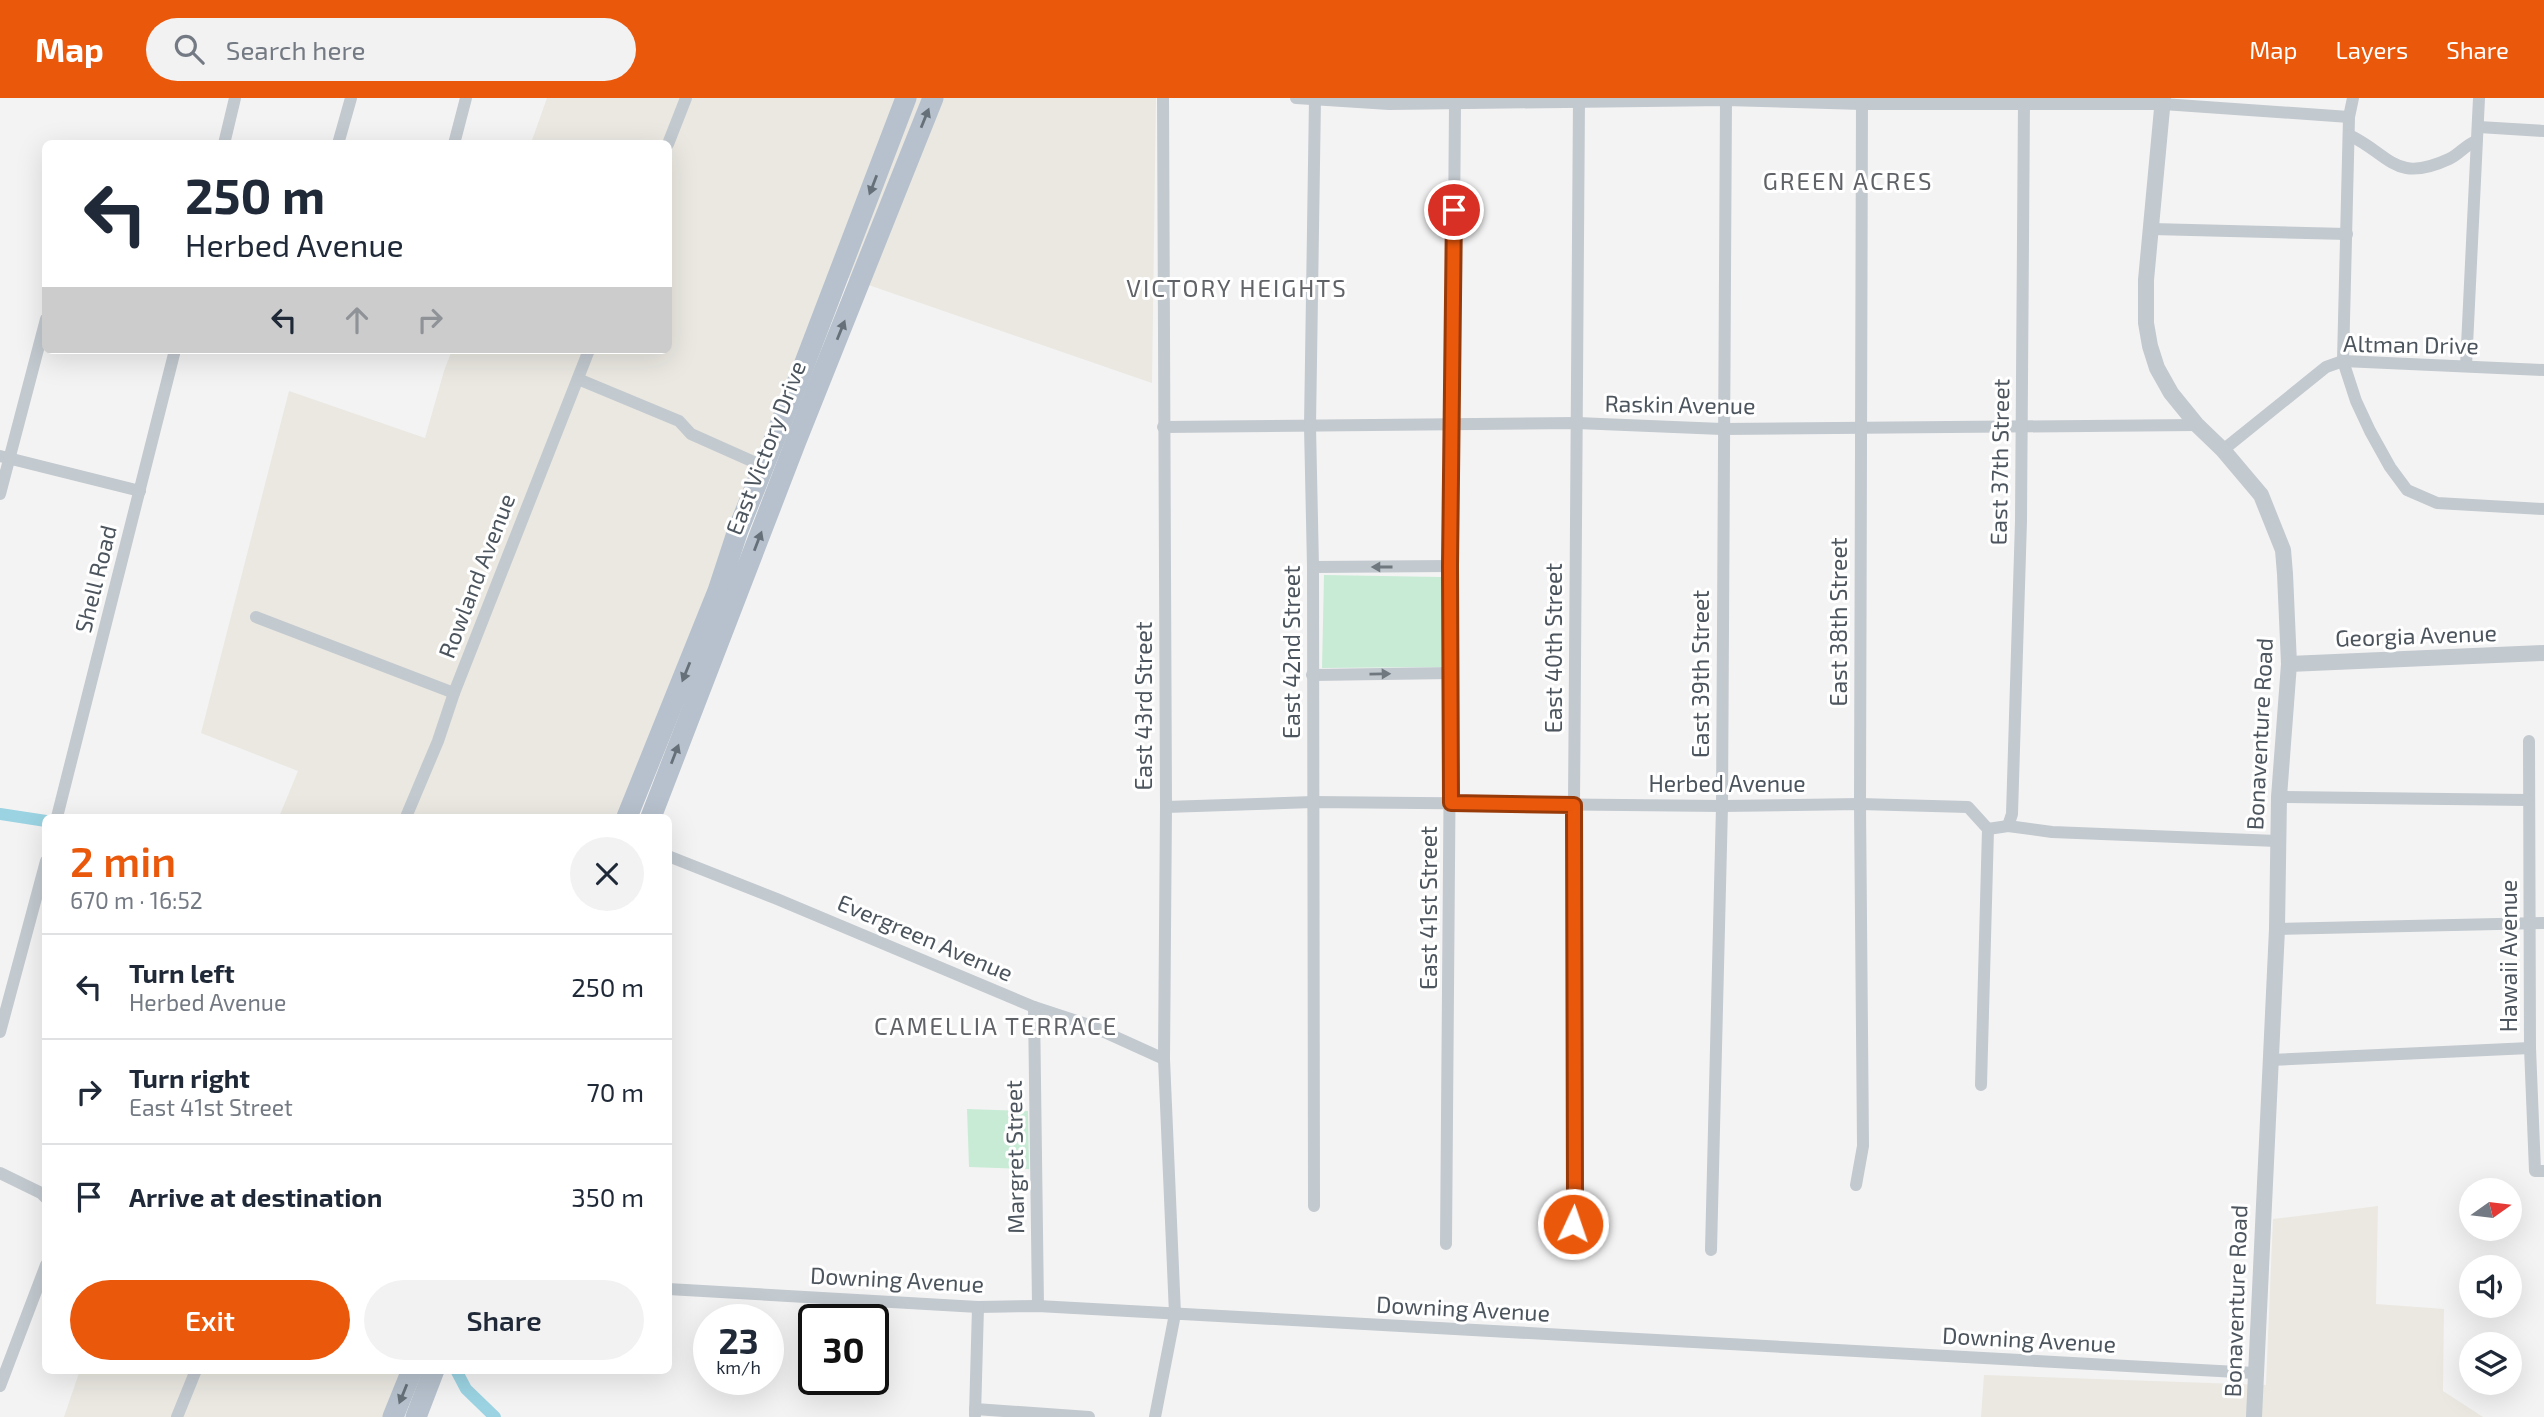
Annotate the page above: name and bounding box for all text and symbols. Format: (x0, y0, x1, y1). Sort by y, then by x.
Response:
search box (146, 18, 636, 81)
text: Map (35, 29, 104, 69)
icon: search (170, 30, 208, 68)
text: Search here (226, 34, 365, 65)
text: Map (2249, 35, 2297, 64)
text: Layers (2335, 35, 2408, 64)
text: Share (2446, 35, 2509, 64)
one-way arrow (920, 108, 931, 129)
text: 250 m (185, 165, 325, 224)
district label: GREEN ACRES (1763, 166, 1933, 195)
icon: left (70, 168, 161, 259)
one-way arrow (867, 174, 878, 195)
pin (1424, 180, 1484, 240)
icon: arrive (1435, 191, 1473, 229)
text: Herbed Avenue (185, 225, 404, 263)
district label: VICTORY HEIGHTS (1126, 273, 1348, 302)
icon: left (265, 301, 303, 339)
icon: ahead (338, 301, 376, 339)
icon: right (411, 301, 449, 339)
one-way arrow (836, 319, 847, 340)
street label: Altman Drive (2343, 329, 2479, 359)
street label: East Victory Drive (719, 357, 811, 539)
street label: East 37th Street (1984, 378, 2014, 546)
street label: Raskin Avenue (1604, 389, 1756, 419)
street label: Rowland Avenue (432, 490, 520, 662)
street label: Shell Road (68, 522, 122, 635)
one-way arrow (752, 531, 763, 552)
street label: East 38th Street (1824, 537, 1852, 707)
one-way arrow (1371, 561, 1393, 573)
street label: East 40th Street (1539, 563, 1567, 733)
street label: East 42nd Street (1277, 565, 1305, 739)
street label: East 39th Street (1686, 590, 1714, 758)
street label: Georgia Avenue (2335, 618, 2497, 652)
street label: East 43rd Street (1129, 621, 1157, 791)
street label: Bonaventure Road (2240, 637, 2278, 831)
one-way arrow (681, 661, 692, 682)
one-way arrow (1370, 668, 1392, 680)
one-way arrow (670, 743, 681, 764)
street label: Herbed Avenue (1648, 769, 1806, 797)
street label: East 41st Street (1414, 826, 1442, 990)
text: 2 min (70, 835, 176, 885)
button: close (570, 837, 644, 911)
street label: Hawaii Avenue (2494, 880, 2522, 1032)
text: 670 m · 16:52 (70, 886, 203, 914)
street label: Evergreen Avenue (833, 887, 1017, 987)
text: Turn left (129, 957, 235, 988)
icon: left (70, 968, 108, 1006)
text: 250 m (571, 971, 644, 1002)
text: Herbed Avenue (129, 988, 286, 1016)
district label: CAMELLIA TERRACE (874, 1011, 1118, 1040)
text: Turn right (129, 1062, 250, 1093)
icon: right (70, 1073, 108, 1111)
text: 70 m (586, 1076, 644, 1107)
street label: Margret Street (999, 1080, 1029, 1234)
text: East 41st Street (129, 1093, 293, 1121)
icon: arrive (70, 1178, 108, 1216)
north arrow (2459, 1178, 2522, 1241)
map controls (2459, 1178, 2522, 1395)
text: Arrive at destination (129, 1181, 382, 1212)
text: 350 m (571, 1181, 644, 1212)
position arrow (1536, 1187, 1610, 1261)
street label: Bonaventure Road (2218, 1204, 2252, 1398)
button: sound (2459, 1255, 2522, 1318)
street label: Downing Avenue (809, 1260, 985, 1298)
button: Exit (70, 1280, 350, 1360)
button: Share (364, 1280, 644, 1360)
street label: Downing Avenue (1375, 1289, 1551, 1327)
speed limit sign: 30 (798, 1304, 889, 1395)
text: 23 (718, 1319, 759, 1361)
street label: Downing Avenue (1941, 1320, 2117, 1358)
button: layers (2459, 1332, 2522, 1395)
text: km/h (716, 1356, 761, 1378)
one-way arrow (397, 1383, 408, 1404)

